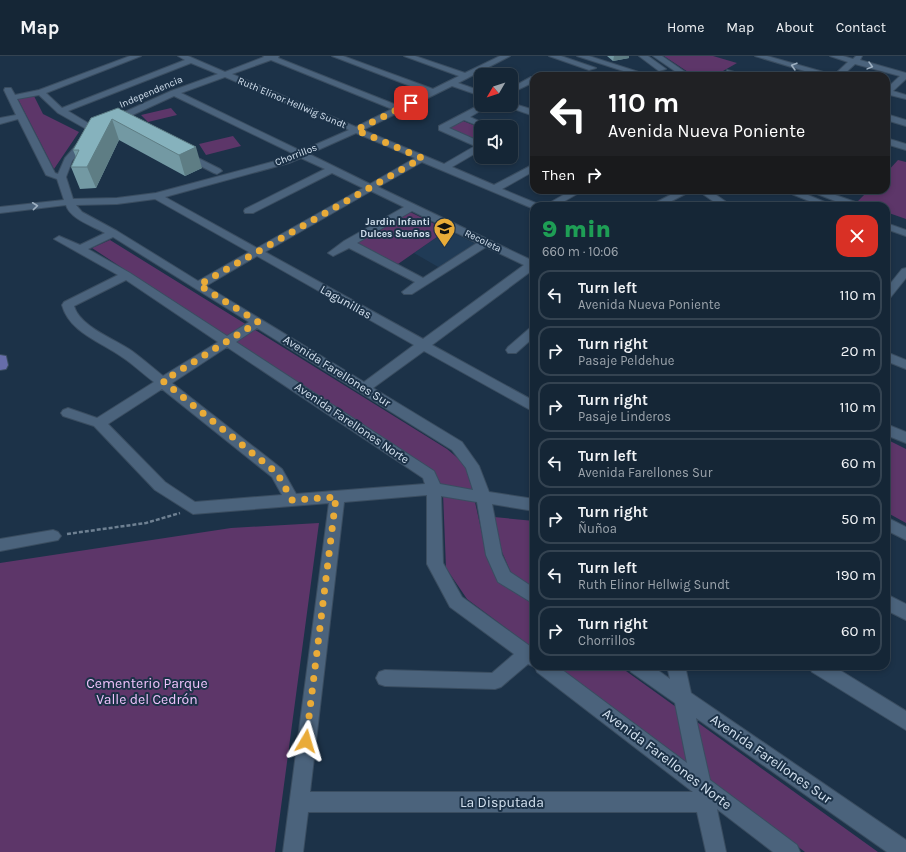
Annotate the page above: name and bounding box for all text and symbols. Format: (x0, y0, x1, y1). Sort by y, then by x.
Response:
text: Map (20, 17, 59, 39)
text: Home (667, 19, 704, 36)
text: Map (726, 19, 754, 36)
text: About (776, 19, 814, 36)
text: Contact (836, 19, 886, 36)
one-way arrow (867, 61, 873, 69)
one-way arrow (791, 62, 798, 71)
north arrow (474, 68, 518, 112)
map controls (474, 68, 518, 164)
street label: Independencia (118, 73, 184, 111)
street label: Ruth Elinor Hellwig Sundt (236, 75, 348, 131)
pin (394, 86, 428, 120)
text: 110 m (608, 86, 679, 119)
icon: left (542, 88, 594, 140)
icon: arrive (400, 92, 422, 114)
button: sound (474, 120, 518, 164)
text: Avenida Nueva Poniente (608, 120, 805, 142)
street label: Chorrillos (273, 141, 319, 169)
icon: right (583, 164, 605, 186)
text: Then (542, 166, 575, 184)
one-way arrow (32, 202, 38, 211)
school or university icon: Jardin Infanti Dulces Sueños (432, 215, 458, 248)
text: 9 min (542, 215, 611, 243)
button: close (836, 215, 878, 257)
place label: Jardin Infanti Dulces Sueños (360, 216, 430, 240)
street label: Recoleta (463, 227, 503, 255)
text: 660 m · 10:06 (542, 244, 619, 259)
text: Turn left (578, 279, 637, 297)
street label: Lagunillas (318, 282, 374, 322)
icon: left (544, 284, 566, 306)
text: 110 m (840, 286, 876, 304)
text: Avenida Nueva Poniente (578, 297, 720, 312)
street label: Avenida Farellones Sur (281, 332, 394, 410)
text: Turn right (578, 335, 648, 353)
icon: right (544, 340, 566, 362)
text: 20 m (841, 342, 876, 360)
text: Pasaje Peldehue (578, 353, 674, 368)
street label: Avenida Farellones Norte (292, 379, 412, 467)
text: Turn right (578, 391, 648, 409)
icon: right (544, 396, 566, 418)
text: 110 m (840, 398, 876, 416)
text: Pasaje Linderos (578, 409, 671, 424)
text: Turn left (578, 447, 637, 465)
icon: left (544, 452, 566, 474)
text: 60 m (841, 454, 876, 472)
text: Avenida Farellones Sur (578, 465, 712, 480)
text: Turn right (578, 503, 648, 521)
icon: right (544, 508, 566, 530)
text: 50 m (841, 510, 876, 528)
text: Ñuñoa (578, 521, 617, 536)
text: Turn left (578, 559, 637, 577)
icon: left (544, 564, 566, 586)
text: 190 m (836, 566, 876, 584)
text: Ruth Elinor Hellwig Sundt (578, 577, 730, 592)
text: Turn right (578, 615, 648, 633)
icon: right (544, 620, 566, 642)
text: 60 m (841, 622, 876, 640)
text: Chorrillos (578, 633, 635, 648)
park label: Cementerio Parque Valle del Cedrón (86, 675, 208, 708)
street label: Avenida Farellones Norte (599, 705, 735, 813)
street label: Avenida Farellones Sur (707, 711, 836, 808)
position arrow (285, 720, 327, 762)
street label: La Disputada (460, 794, 544, 811)

